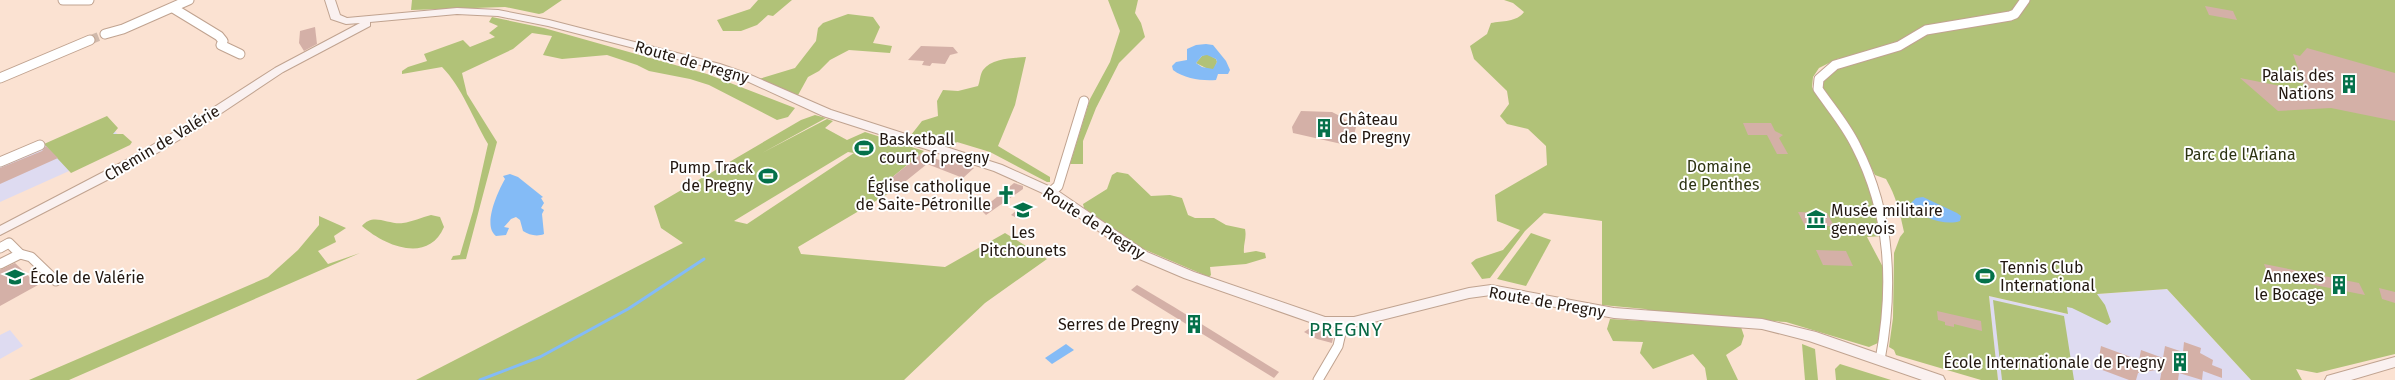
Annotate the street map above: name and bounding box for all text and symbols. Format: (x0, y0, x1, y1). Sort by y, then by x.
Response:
street label: Route de Pregny (633, 37, 751, 87)
place label: Palais des Nations (2262, 66, 2334, 103)
building icon: Palais des Nations (2338, 73, 2360, 95)
street label: Chemin de Valérie (101, 101, 223, 185)
place label: Château de Pregny (1339, 110, 1411, 147)
building icon: Château de Pregny (1313, 117, 1335, 139)
place label: Basketball court of pregny (879, 130, 990, 167)
sports icon: Basketball court of pregny (853, 137, 875, 159)
park label: Parc de l'Ariana (2184, 145, 2296, 164)
park label: Domaine de Penthes (1679, 157, 1759, 194)
place label: Pump Track de Pregny (669, 158, 754, 195)
sports icon: Pump Track de Pregny (757, 165, 779, 187)
place label: Église catholique de Saite-Pétronille (856, 176, 991, 214)
street label: Route de Pregny (1039, 183, 1149, 263)
church icon: Église catholique de Saite-Pétronille (995, 184, 1017, 206)
school or university icon: Les Pitchounets (1012, 199, 1034, 221)
place label: Musée militaire genevois (1831, 201, 1943, 238)
museum icon: Musée militaire genevois (1805, 208, 1827, 230)
place label: Les Pitchounets (980, 223, 1066, 260)
place label: Tennis Club International (2000, 258, 2095, 295)
sports icon: Tennis Club International (1974, 265, 1996, 287)
school or university icon: École de Valérie (4, 266, 26, 288)
place label: École de Valérie (30, 267, 145, 287)
place label: Annexes le Bocage (2255, 267, 2324, 304)
building icon: Annexes le Bocage (2328, 274, 2350, 296)
street label: Route de Pregny (1487, 282, 1607, 322)
building icon: Serres de Pregny (1183, 313, 1205, 335)
place label: Serres de Pregny (1058, 315, 1179, 334)
district label: PREGNY (1309, 318, 1383, 341)
building icon: École Internationale de Pregny (2169, 351, 2191, 373)
place label: École Internationale de Pregny (1943, 352, 2165, 372)

